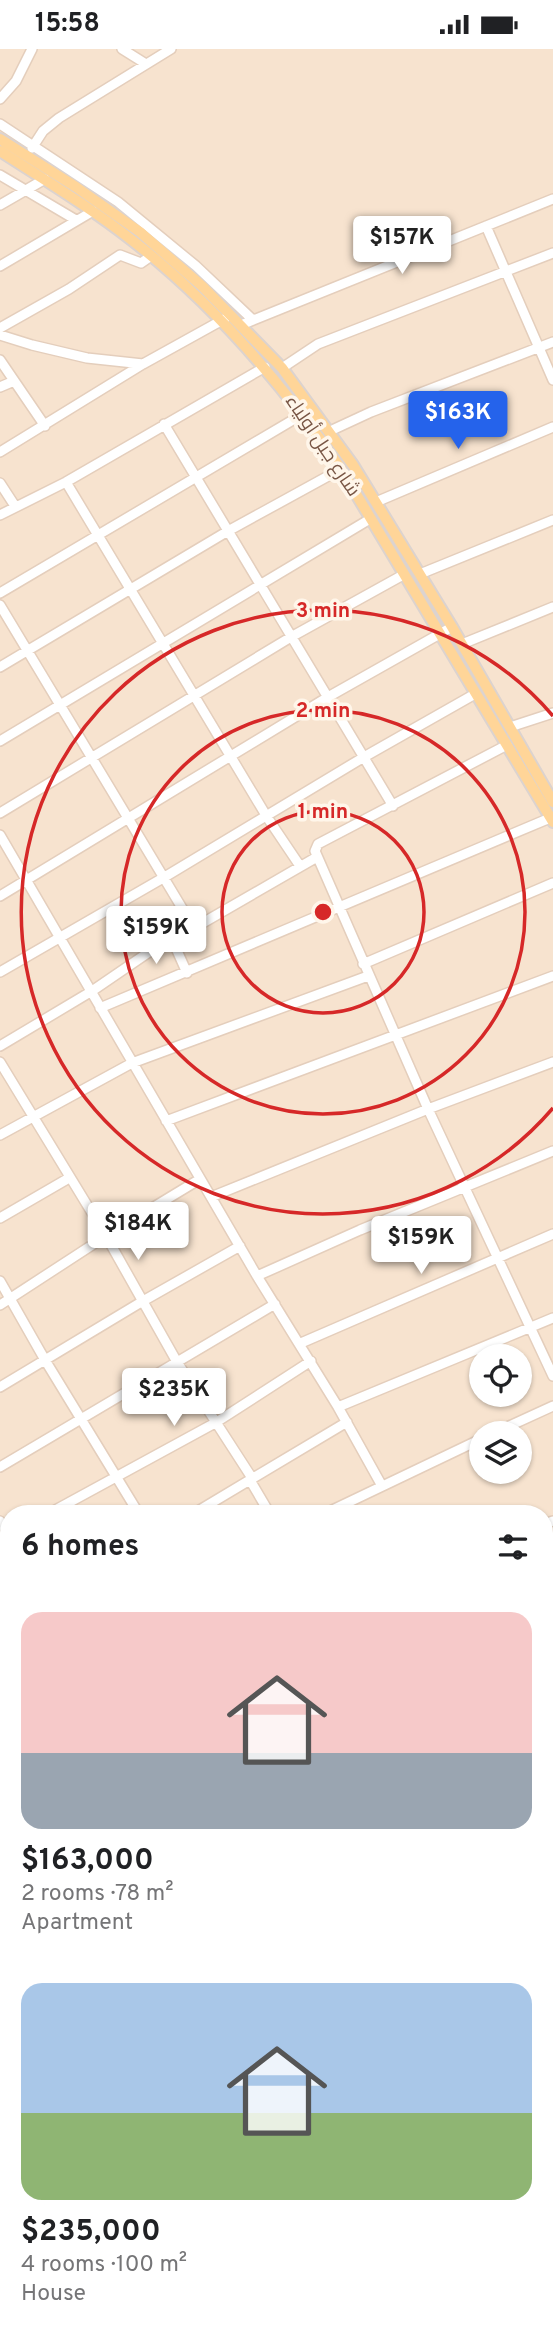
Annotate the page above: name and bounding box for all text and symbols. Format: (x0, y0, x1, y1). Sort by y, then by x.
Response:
text: 15:58 (35, 8, 100, 41)
pin: $157K (353, 217, 451, 276)
text: $157K (369, 224, 435, 253)
street label: شارع جبل أولياء (279, 390, 366, 501)
pin: $163K (409, 391, 507, 451)
text: $163K (424, 399, 492, 428)
text: 3 min (296, 598, 350, 625)
text: 2 min (296, 698, 350, 725)
text: 1 min (298, 799, 348, 826)
centre of rings (311, 900, 335, 924)
pin: $159K (107, 907, 205, 966)
text: $159K (122, 914, 190, 943)
pin: $184K (89, 1203, 187, 1262)
text: $184K (104, 1210, 172, 1239)
pin: $159K (372, 1217, 470, 1276)
text: $159K (387, 1224, 455, 1253)
map controls (469, 1344, 532, 1484)
button: locate (469, 1344, 532, 1407)
pin: $235K (125, 1369, 223, 1428)
text: $235K (138, 1376, 210, 1405)
button: layers (469, 1421, 532, 1484)
icon: filters (494, 1528, 532, 1566)
text: 6 homes (21, 1529, 139, 1566)
icon: home (214, 1657, 340, 1783)
text: $163,000 (21, 1843, 154, 1880)
text: 2 rooms · 78 m² (21, 1880, 174, 1909)
text: Apartment (21, 1909, 133, 1938)
icon: home (214, 2028, 340, 2154)
text: $235,000 (21, 2214, 161, 2251)
text: 4 rooms · 100 m² (21, 2251, 187, 2280)
text: House (21, 2280, 86, 2309)

